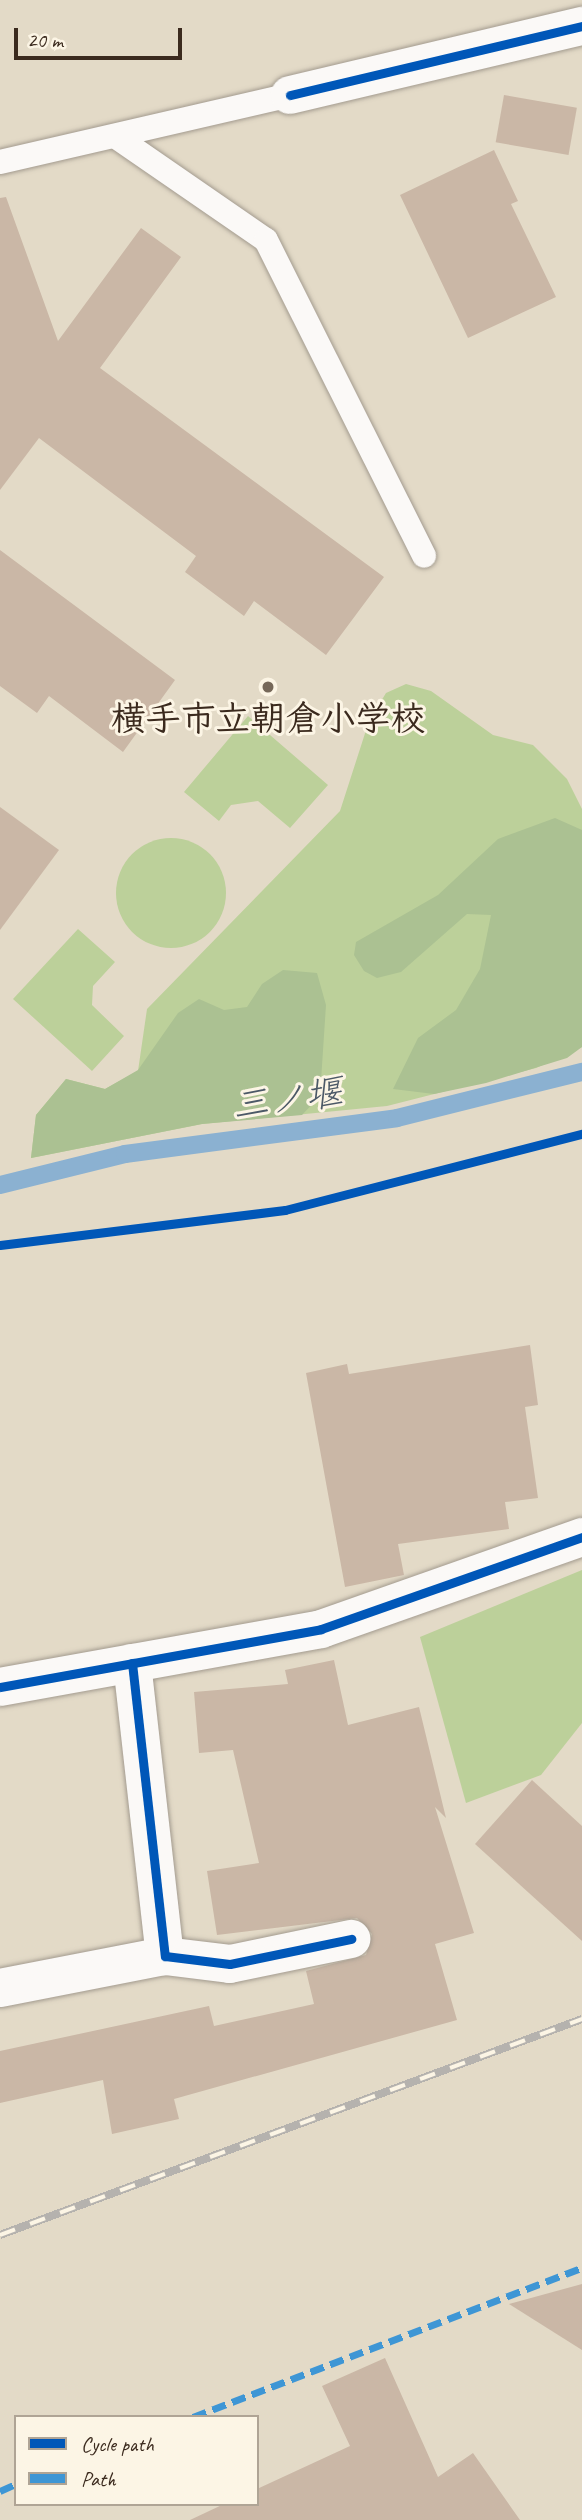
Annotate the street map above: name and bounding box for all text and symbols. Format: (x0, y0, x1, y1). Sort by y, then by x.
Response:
scale bar (18, 14, 186, 58)
text: 20 m (27, 27, 63, 53)
marker: 横手市立朝倉小学校 (260, 679, 276, 695)
place label: 横手市立朝倉小学校 (111, 698, 425, 740)
water label: 三ノ堰 (229, 1069, 345, 1129)
legend (14, 2415, 259, 2506)
text: Cycle path (81, 2431, 154, 2457)
text: Path (81, 2466, 116, 2492)

